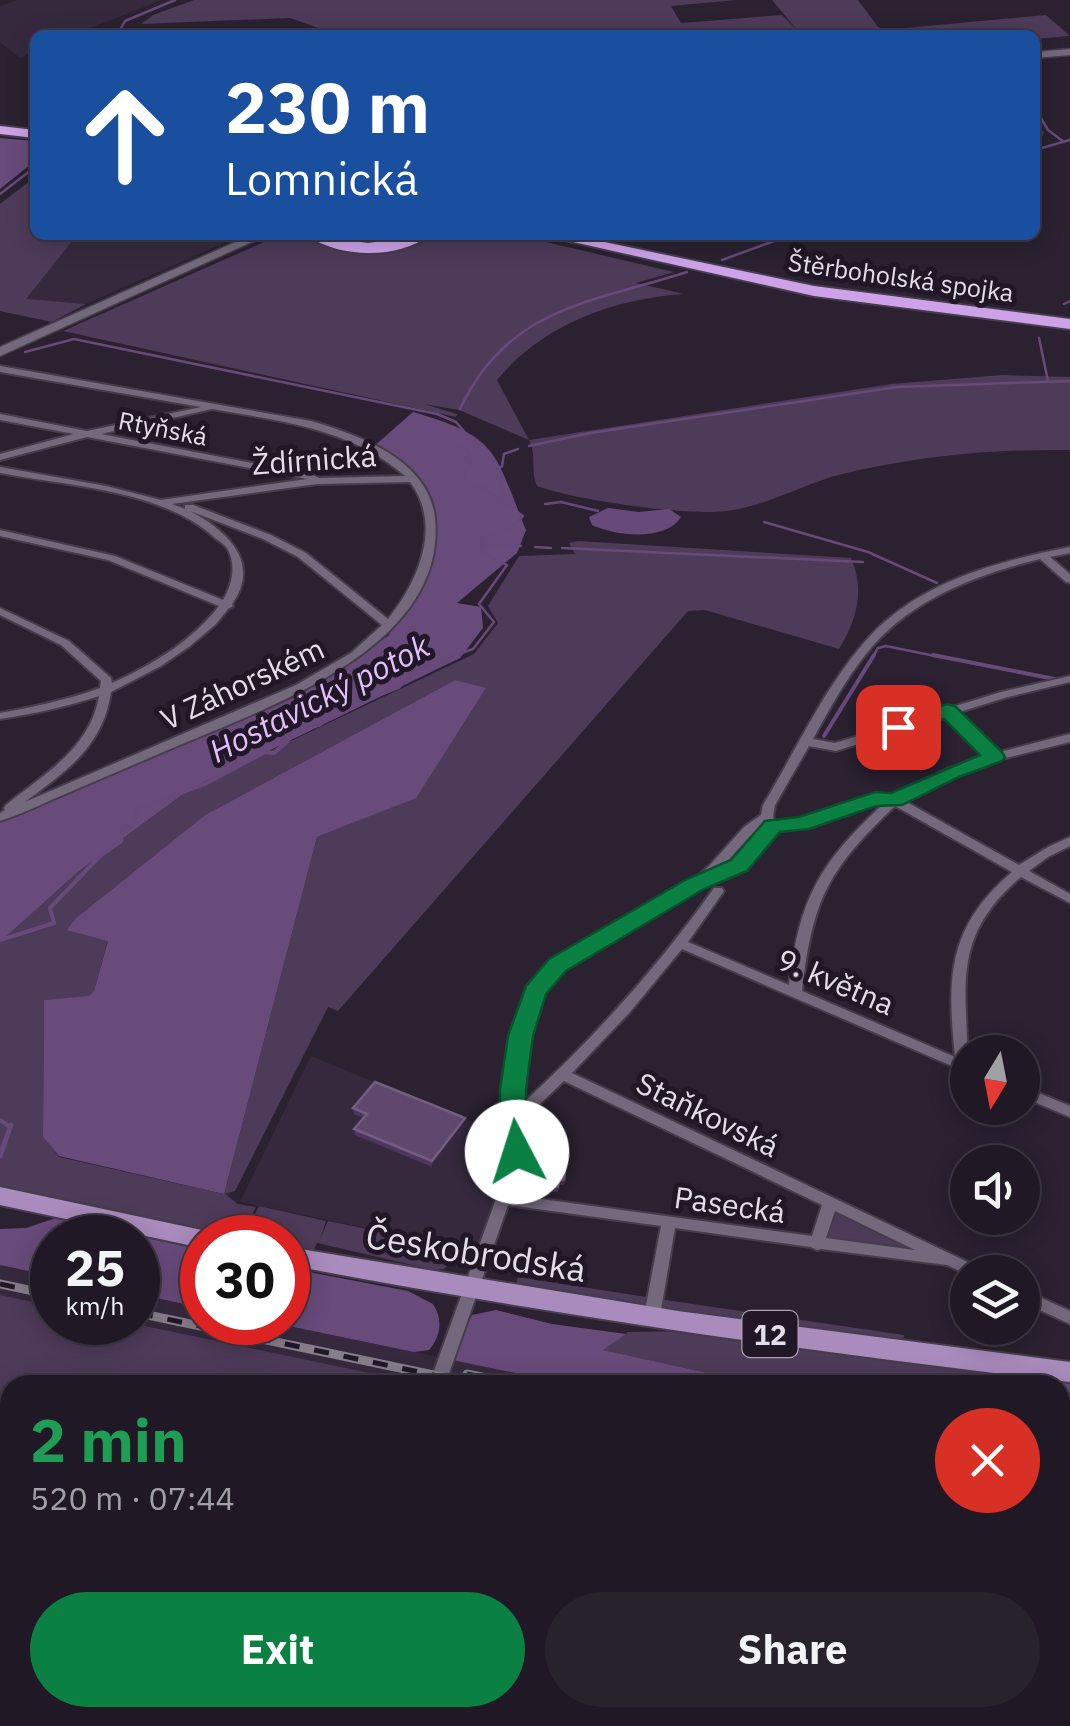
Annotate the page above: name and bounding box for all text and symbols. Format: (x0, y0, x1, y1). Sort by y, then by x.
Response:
text: 230 m (225, 61, 430, 152)
icon: ahead (60, 70, 190, 200)
text: Lomnická (225, 149, 419, 207)
street label: Štěrboholská spojka (786, 245, 1016, 309)
street label: Rtyňská (116, 403, 210, 453)
street label: Ždírnická (250, 435, 378, 483)
water label: Hostavický potok (202, 624, 437, 772)
street label: V Záhorském (154, 628, 330, 738)
pin (856, 685, 941, 770)
icon: arrive (871, 700, 926, 755)
street label: 9. května (772, 939, 900, 1023)
north arrow (950, 1035, 1040, 1125)
map controls (950, 1035, 1040, 1345)
street label: Staňkovská (630, 1063, 786, 1165)
position arrow (465, 1100, 569, 1204)
button: sound (950, 1145, 1040, 1235)
street label: Pasecká (672, 1177, 788, 1231)
street label: Českobrodská (363, 1212, 589, 1292)
speed limit sign: 30 (180, 1215, 310, 1345)
text: 25 (65, 1235, 125, 1300)
button: layers (950, 1255, 1040, 1345)
text: km/h (66, 1289, 124, 1322)
road number: 12 (742, 1311, 798, 1357)
text: 2 min (30, 1400, 187, 1479)
button: close (935, 1408, 1040, 1513)
text: 520 m · 07:44 (30, 1477, 235, 1519)
button: Exit (30, 1592, 525, 1707)
button: Share (545, 1592, 1040, 1707)

